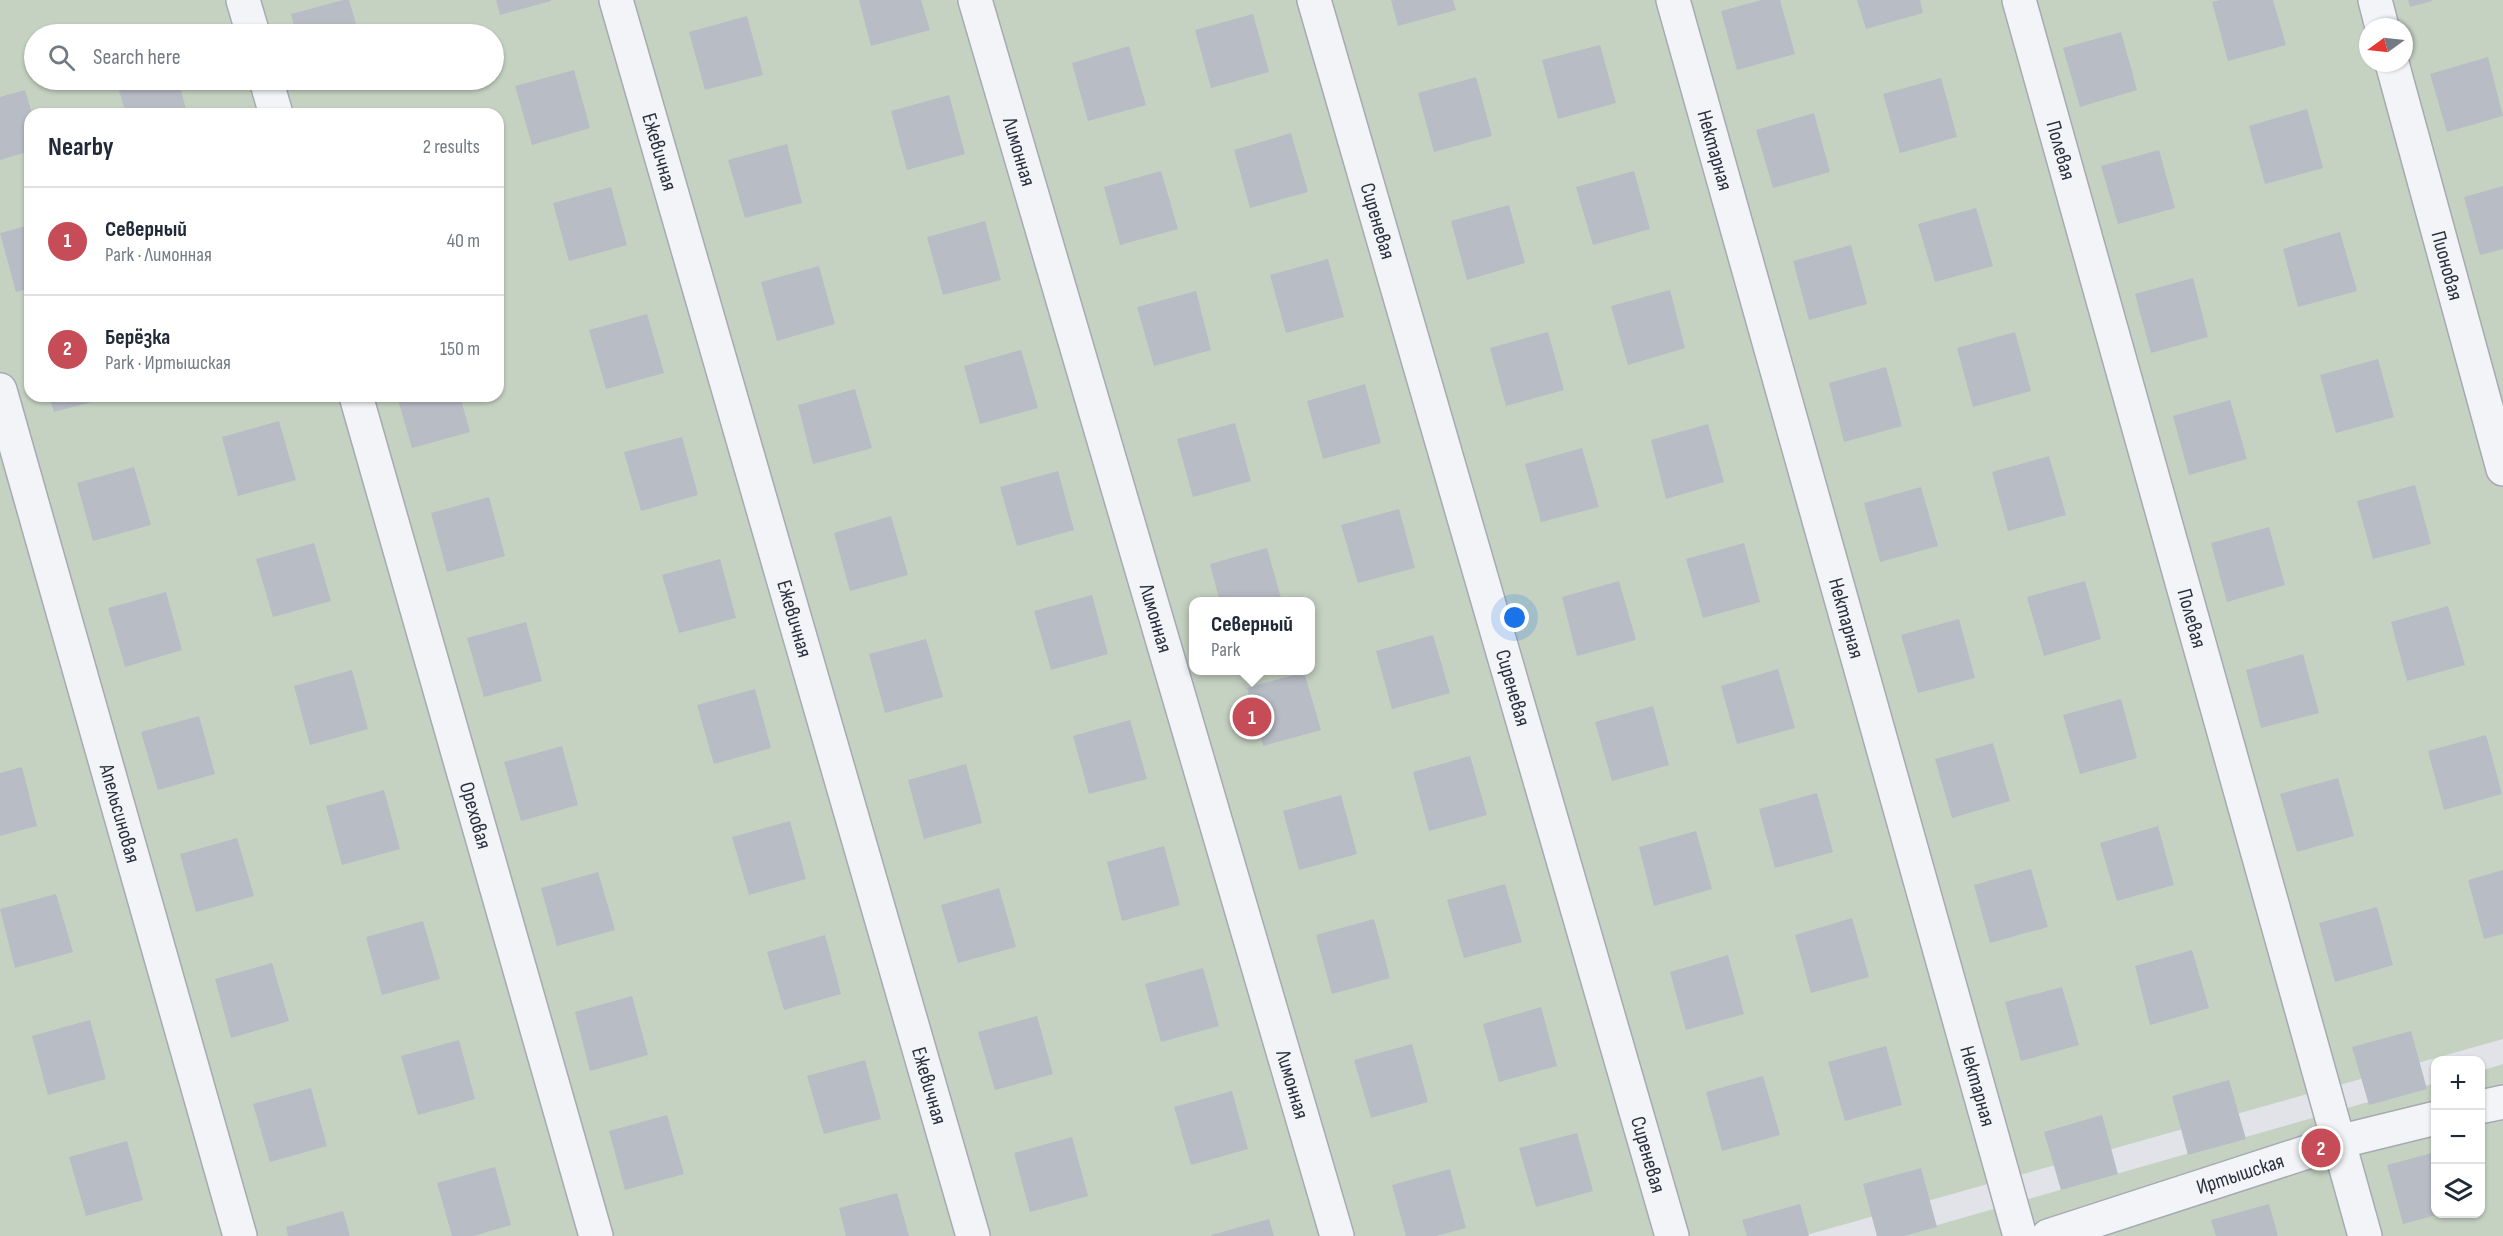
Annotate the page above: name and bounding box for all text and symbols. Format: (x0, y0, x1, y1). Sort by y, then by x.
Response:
north arrow (2359, 18, 2413, 72)
search box (24, 24, 504, 90)
icon: search (45, 41, 78, 74)
text: Search here (93, 44, 180, 71)
street label: Нектарная (1692, 107, 1738, 193)
street label: Ежевичная (636, 110, 682, 194)
street label: Лимонная (997, 113, 1041, 189)
street label: Полевая (2040, 118, 2081, 183)
text: Nearby (48, 132, 114, 163)
text: 2 results (423, 135, 480, 159)
street label: Сиреневая (1355, 180, 1400, 262)
text: Северный (105, 216, 187, 243)
street label: Пионовая (2426, 228, 2468, 303)
text: 1 (64, 229, 71, 253)
text: 40 m (447, 229, 480, 253)
text: Park · Лимонная (105, 243, 212, 267)
text: Берёзка (105, 324, 170, 351)
text: 2 (63, 337, 72, 361)
text: 150 m (440, 337, 480, 361)
text: Park · Иртышская (105, 351, 231, 375)
street label: Нектарная (1823, 575, 1869, 661)
street label: Ежевичная (771, 577, 817, 660)
street label: Лимонная (1133, 580, 1177, 656)
street label: Полевая (2171, 586, 2212, 651)
popup (1189, 597, 1315, 675)
your location (1500, 603, 1529, 632)
text: Северный (1211, 611, 1293, 638)
text: Park (1211, 638, 1240, 662)
street label: Сиреневая (1490, 647, 1536, 729)
pin: 1 (1232, 694, 1272, 740)
street label: Апельсиновая (93, 760, 146, 866)
street label: Ореховая (454, 779, 497, 852)
street label: Нектарная (1954, 1043, 2001, 1129)
street label: Ежевичная (906, 1044, 952, 1127)
street label: Лимонная (1270, 1046, 1314, 1122)
map controls (2431, 1056, 2485, 1218)
button: + (2431, 1056, 2485, 1110)
button: − (2431, 1110, 2485, 1164)
street label: Сиреневая (1625, 1114, 1671, 1196)
pin: 2 (2302, 1126, 2340, 1170)
street label: Иртышская (2193, 1148, 2287, 1200)
button: layers (2431, 1164, 2485, 1218)

